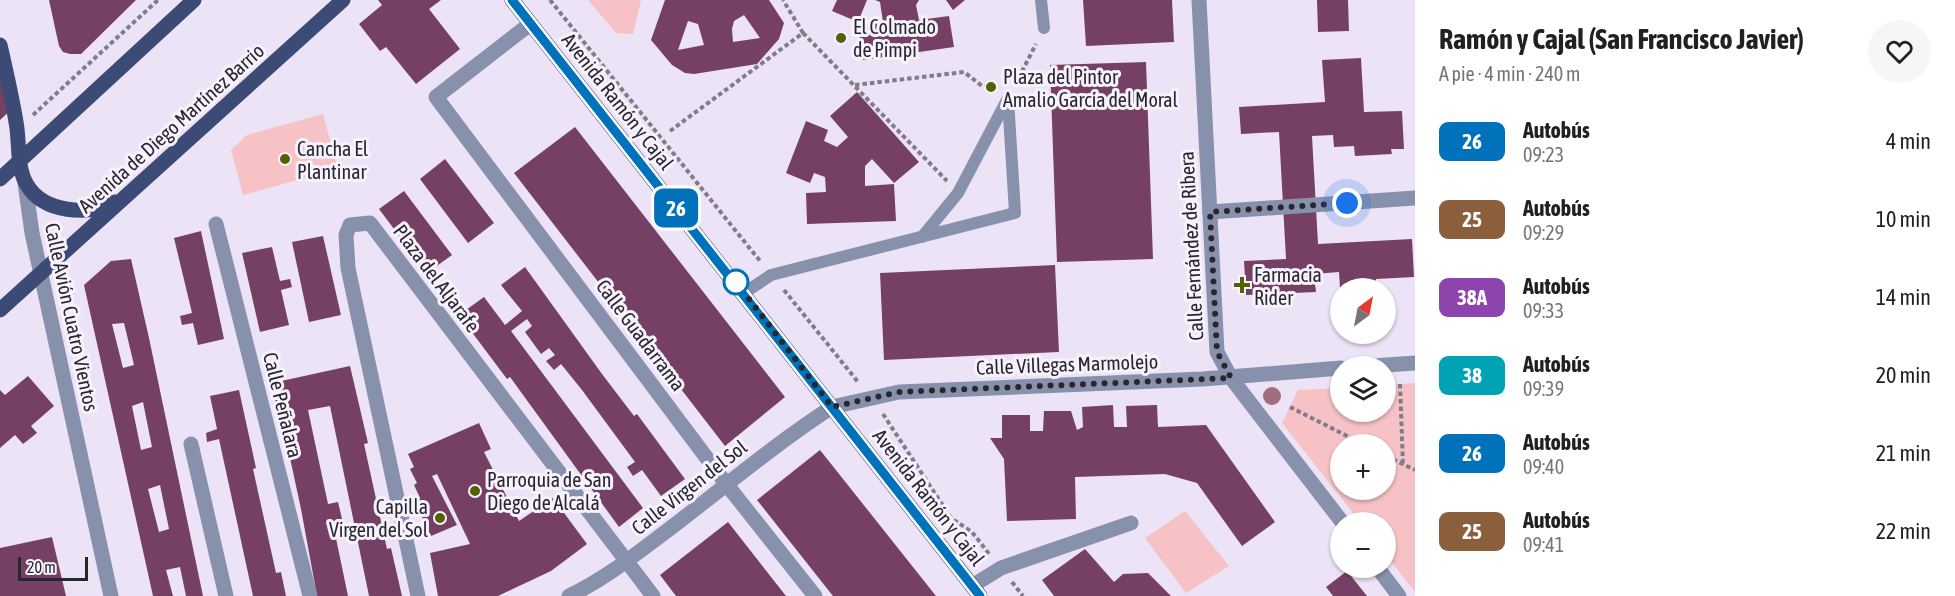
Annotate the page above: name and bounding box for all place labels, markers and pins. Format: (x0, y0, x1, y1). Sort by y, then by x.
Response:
place label: El Colmado de Pimpi (853, 15, 936, 61)
marker: El Colmado de Pimpi (834, 31, 848, 45)
place label: Plaza del Pintor Amalio García del Moral (1003, 65, 1179, 111)
marker: Plaza del Pintor Amalio García del Moral (984, 80, 998, 94)
place label: Cancha El Plantinar (297, 137, 369, 183)
marker: Cancha El Plantinar (278, 152, 292, 166)
place label: Farmacia Rider (1254, 263, 1322, 309)
unlabelled marker (723, 269, 749, 295)
marker: Farmacia Rider (1235, 278, 1249, 292)
place label: Parroquia de San Diego de Alcalá (487, 468, 611, 514)
marker: Parroquia de San Diego de Alcalá (468, 484, 482, 498)
place label: Capilla Virgen del Sol (329, 495, 429, 541)
marker: Capilla Virgen del Sol (433, 511, 447, 525)

